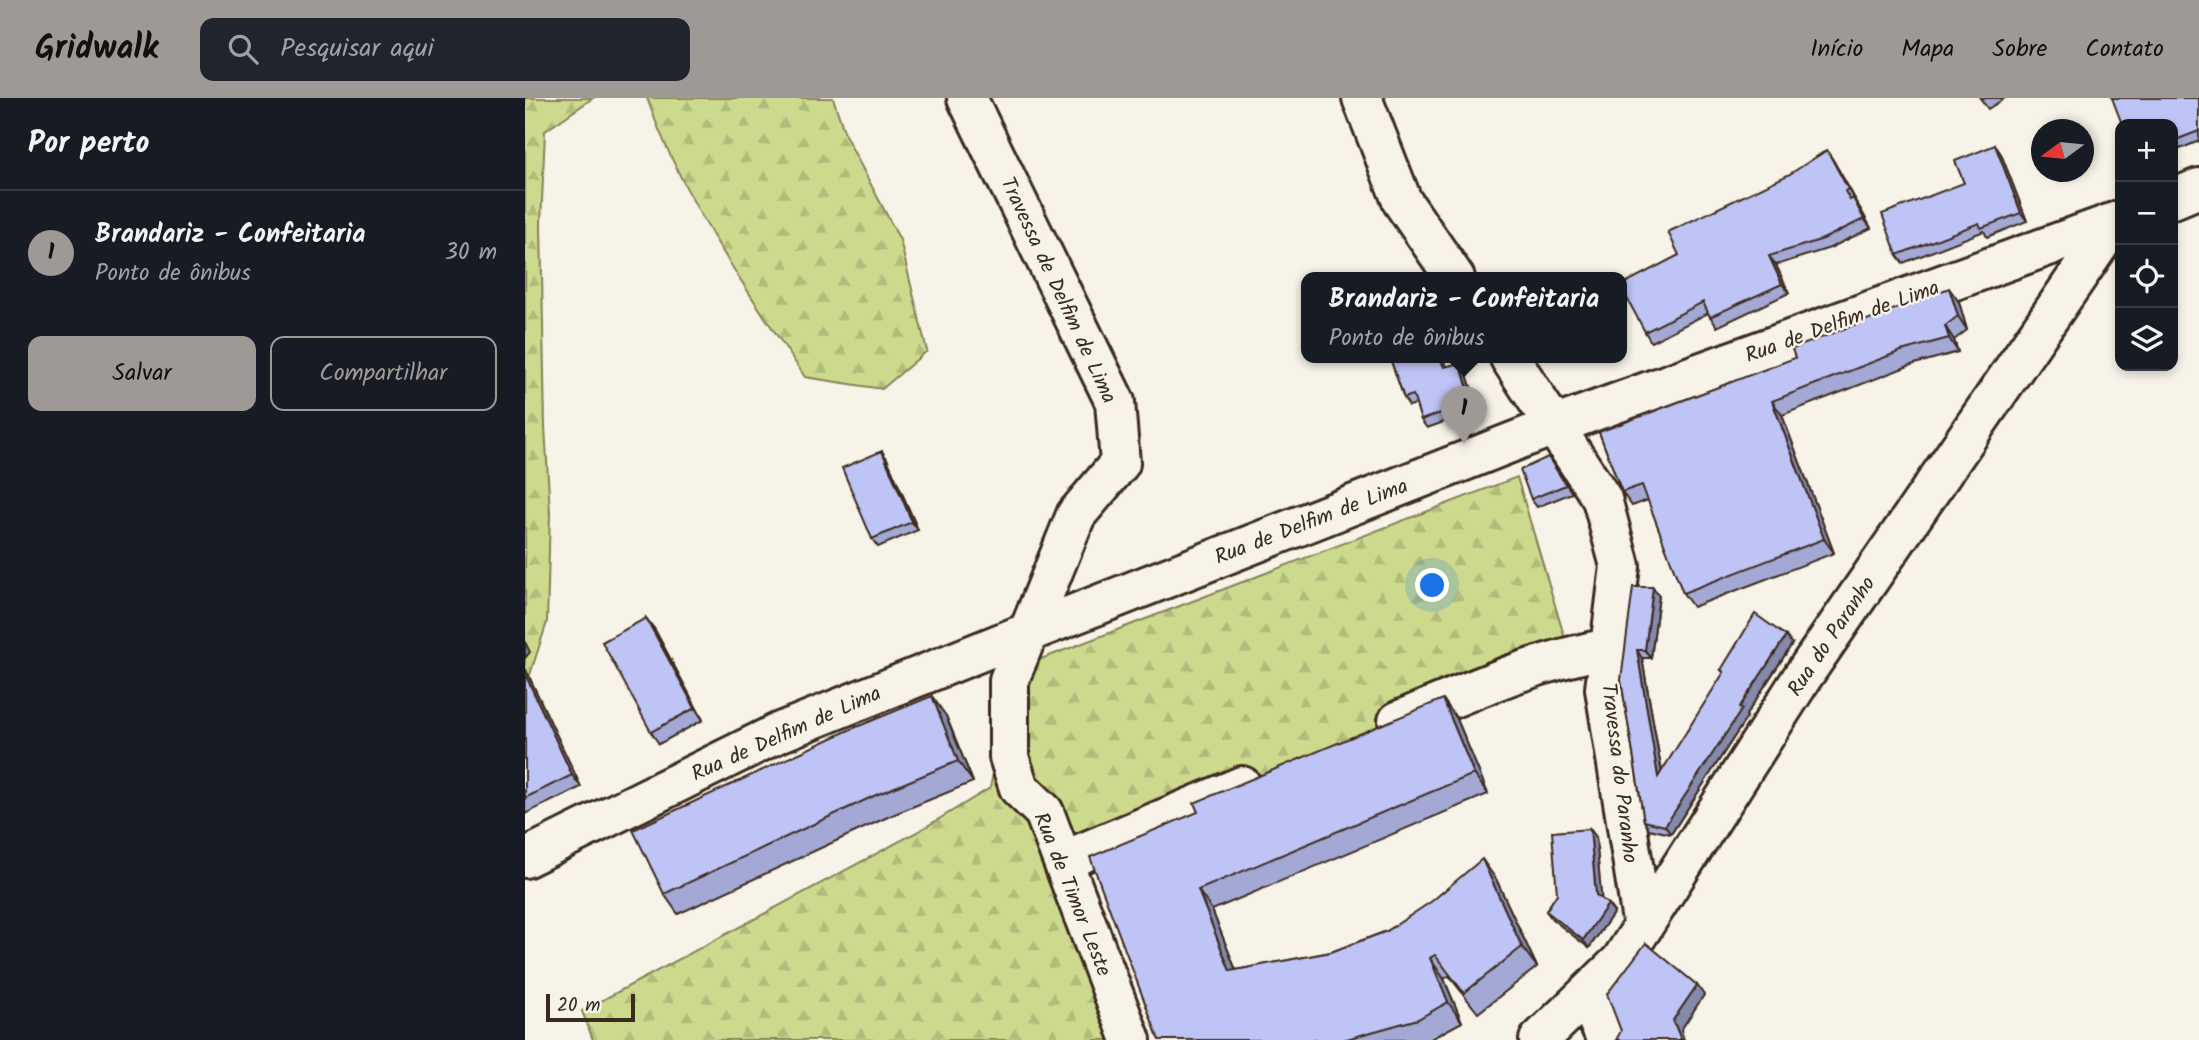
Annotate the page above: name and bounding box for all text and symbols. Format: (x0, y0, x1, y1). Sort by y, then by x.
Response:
search box (200, 18, 690, 81)
text: Gridwalk (35, 23, 158, 76)
text: Pesquisar aqui (280, 28, 434, 70)
icon: search (224, 30, 262, 68)
text: Início (1810, 30, 1863, 69)
text: Mapa (1901, 30, 1954, 69)
text: Sobre (1992, 30, 2047, 69)
text: Contato (2085, 30, 2164, 69)
north arrow (2031, 119, 2094, 182)
map controls (2115, 119, 2178, 371)
button: + (2115, 119, 2178, 182)
text: Por perto (28, 120, 149, 168)
street label: Travessa de Delfim de Lima (991, 172, 1125, 409)
button: − (2115, 182, 2178, 245)
text: Brandariz - Confeitaria (95, 214, 366, 256)
text: 1 (48, 235, 54, 271)
text: 30 m (445, 235, 497, 271)
button: locate (2115, 245, 2178, 308)
text: Ponto de ônibus (95, 256, 251, 292)
popup (1301, 272, 1627, 363)
street label: Rua de Delfim de Lima (1741, 272, 1944, 373)
text: Brandariz - Confeitaria (1329, 279, 1599, 321)
button: layers (2115, 308, 2178, 371)
text: Ponto de ônibus (1329, 321, 1485, 357)
button: Salvar (28, 336, 256, 411)
button: Compartilhar (270, 336, 497, 411)
pin: 1 (1441, 386, 1487, 444)
street label: Rua de Delfim de Lima (1210, 470, 1413, 574)
your location (1415, 568, 1449, 602)
street label: Rua do Paranho (1780, 570, 1885, 704)
street label: Rua de Delfim de Lima (686, 678, 887, 791)
street label: Travessa do Paranho (1591, 681, 1646, 865)
street label: Rua de Timor Leste (1024, 808, 1120, 982)
scale bar (546, 991, 635, 1023)
text: 20 m (557, 991, 600, 1021)

